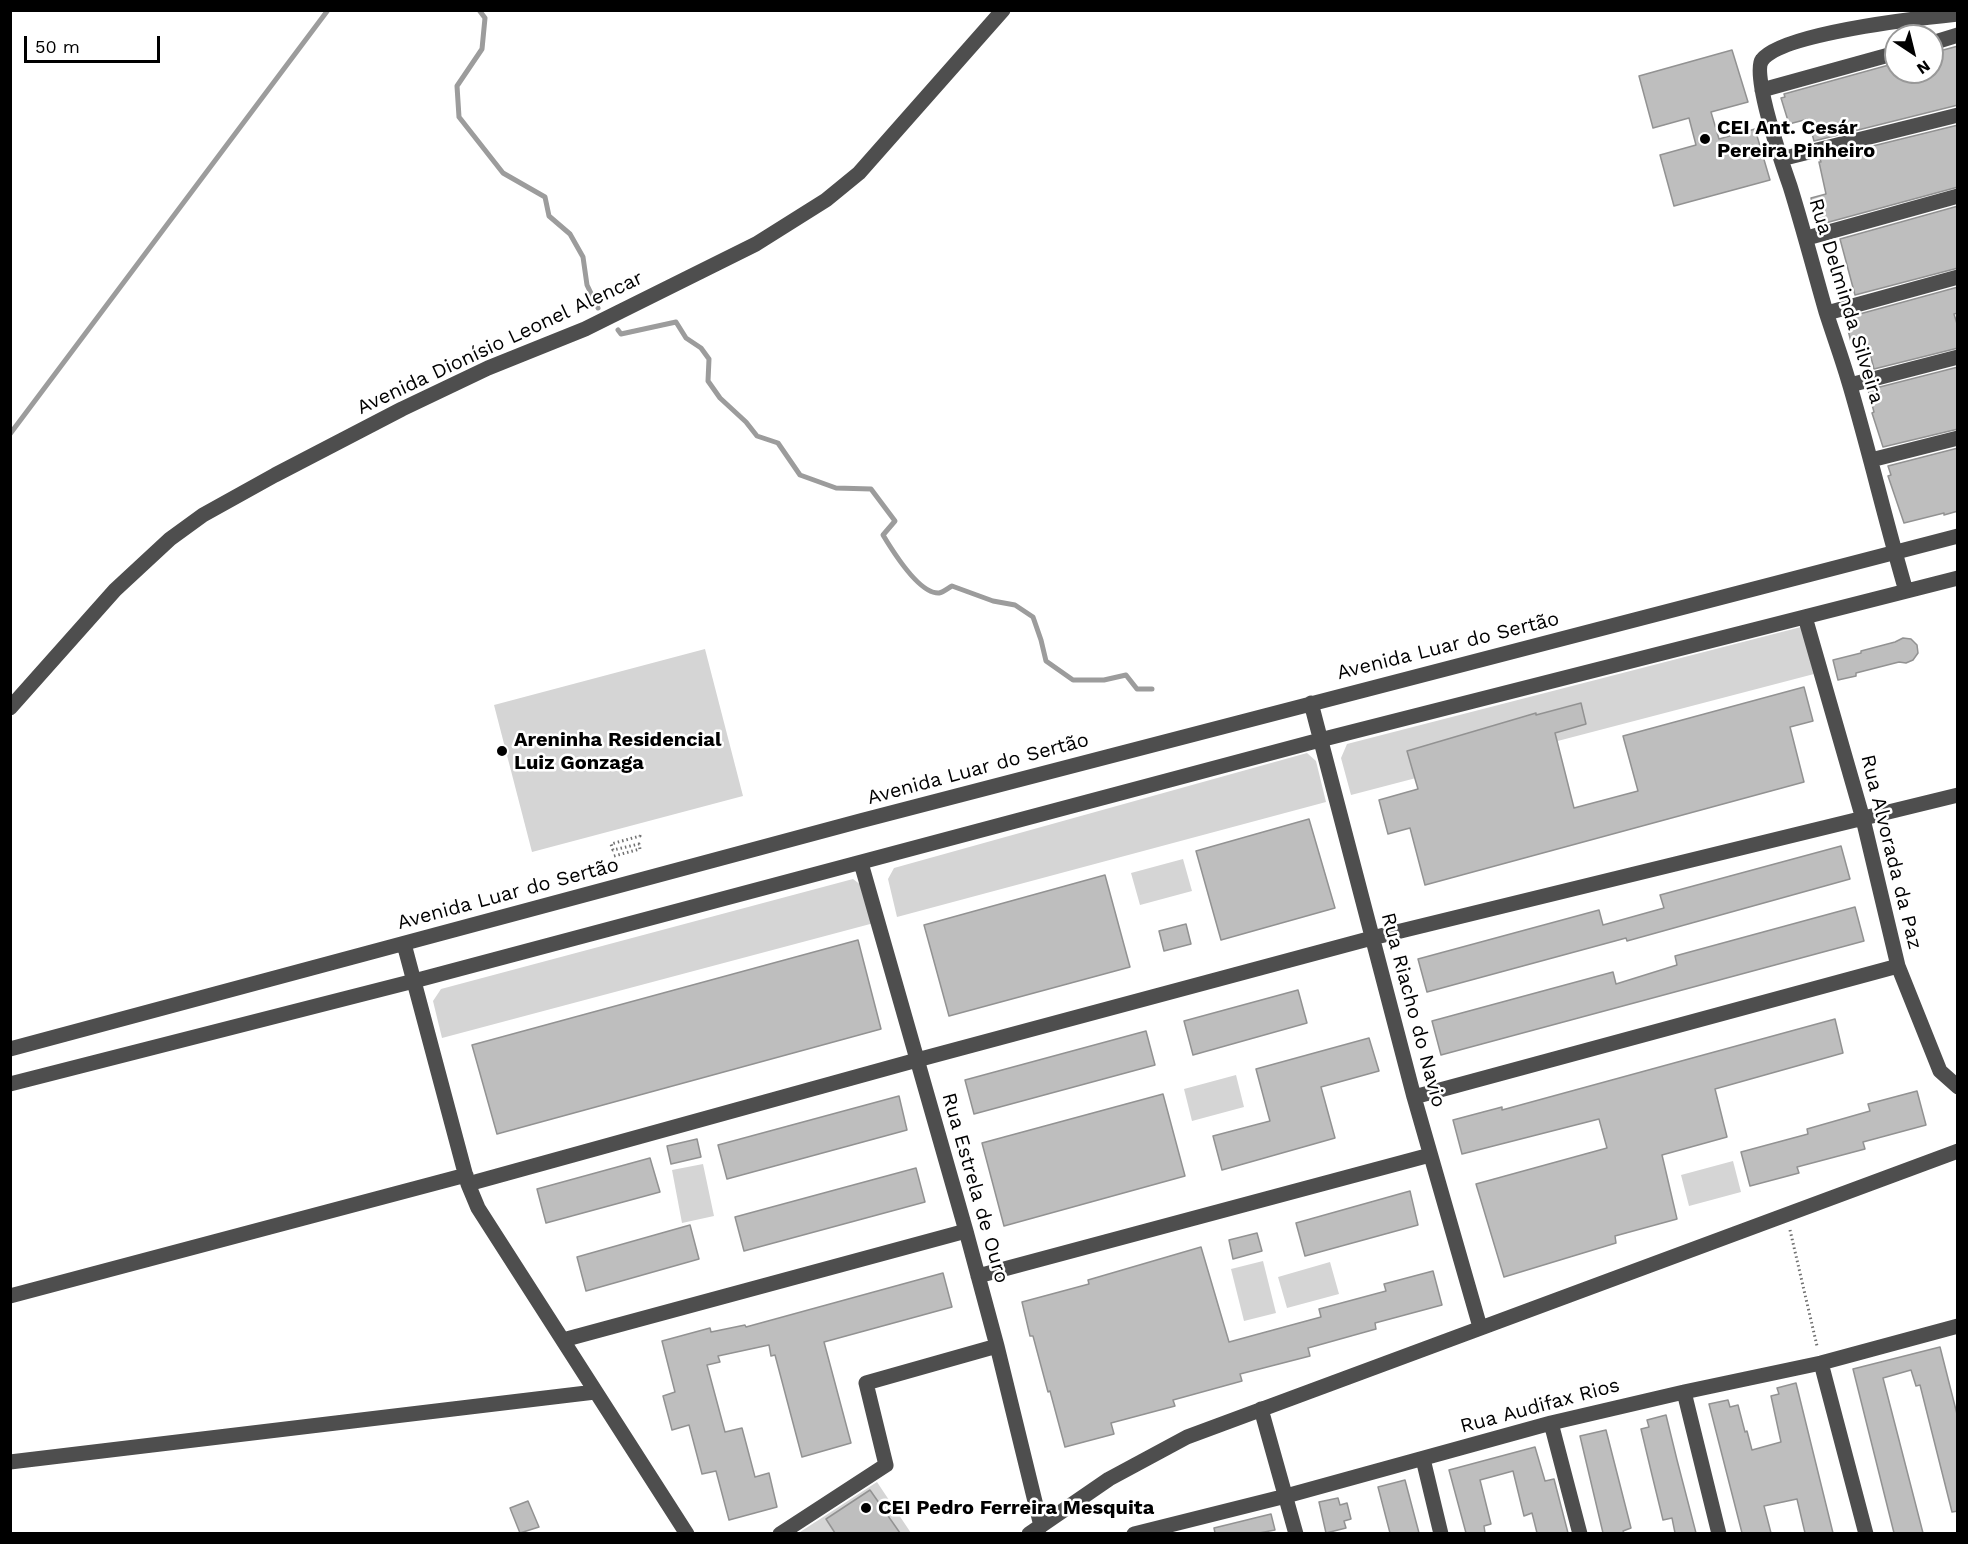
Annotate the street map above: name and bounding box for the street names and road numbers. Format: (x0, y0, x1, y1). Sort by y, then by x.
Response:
street label: Rua Delminda Silveira (1803, 196, 1889, 406)
street label: Avenida Dionísio Leonel Alencar (353, 266, 647, 420)
street label: Avenida Luar do Sertão (1334, 607, 1562, 685)
street label: Avenida Luar do Sertão (865, 728, 1091, 810)
street label: Rua Alvorada da Paz (1855, 752, 1927, 952)
street label: Avenida Luar do Sertão (395, 853, 621, 935)
street label: Rua Riacho do Navio (1375, 910, 1451, 1110)
street label: Rua Estrela de Ouro (936, 1090, 1014, 1286)
street label: Rua Audifax Rios (1458, 1373, 1622, 1439)

